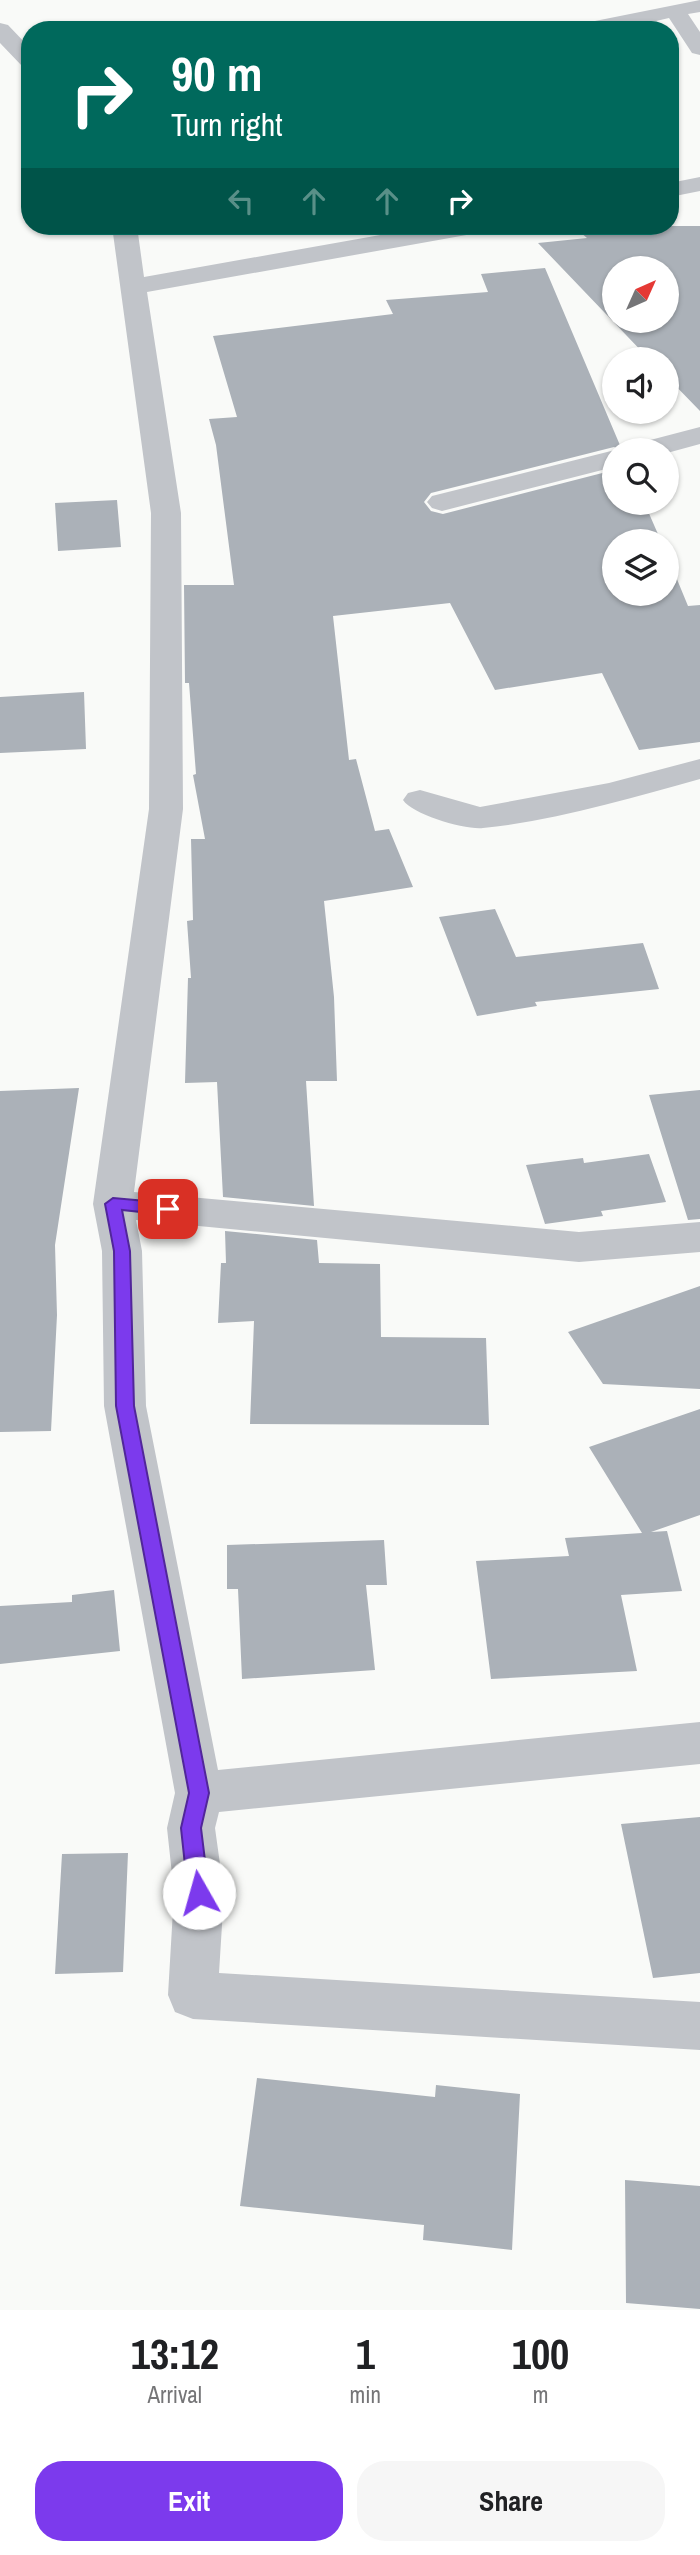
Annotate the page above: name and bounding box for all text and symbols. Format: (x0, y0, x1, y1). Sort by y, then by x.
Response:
text: 90 m (171, 40, 263, 106)
icon: right (56, 49, 147, 140)
text: Turn right (171, 103, 283, 146)
icon: left (222, 182, 260, 220)
icon: ahead (295, 182, 333, 220)
icon: ahead (368, 182, 406, 220)
icon: right (441, 182, 479, 220)
north arrow (602, 256, 679, 332)
map controls (602, 256, 679, 606)
button: sound (602, 347, 679, 424)
button: search (602, 438, 679, 515)
button: layers (602, 529, 679, 606)
pin (138, 1179, 198, 1239)
icon: arrive (149, 1190, 187, 1228)
position arrow (162, 1856, 236, 1930)
text: 13:12 (131, 2326, 219, 2382)
text: 1 (356, 2326, 375, 2382)
text: 100 (512, 2326, 569, 2382)
text: Arrival (148, 2379, 202, 2410)
text: min (350, 2379, 381, 2410)
text: m (533, 2379, 548, 2410)
button: Exit (35, 2461, 343, 2541)
button: Share (357, 2461, 665, 2541)

